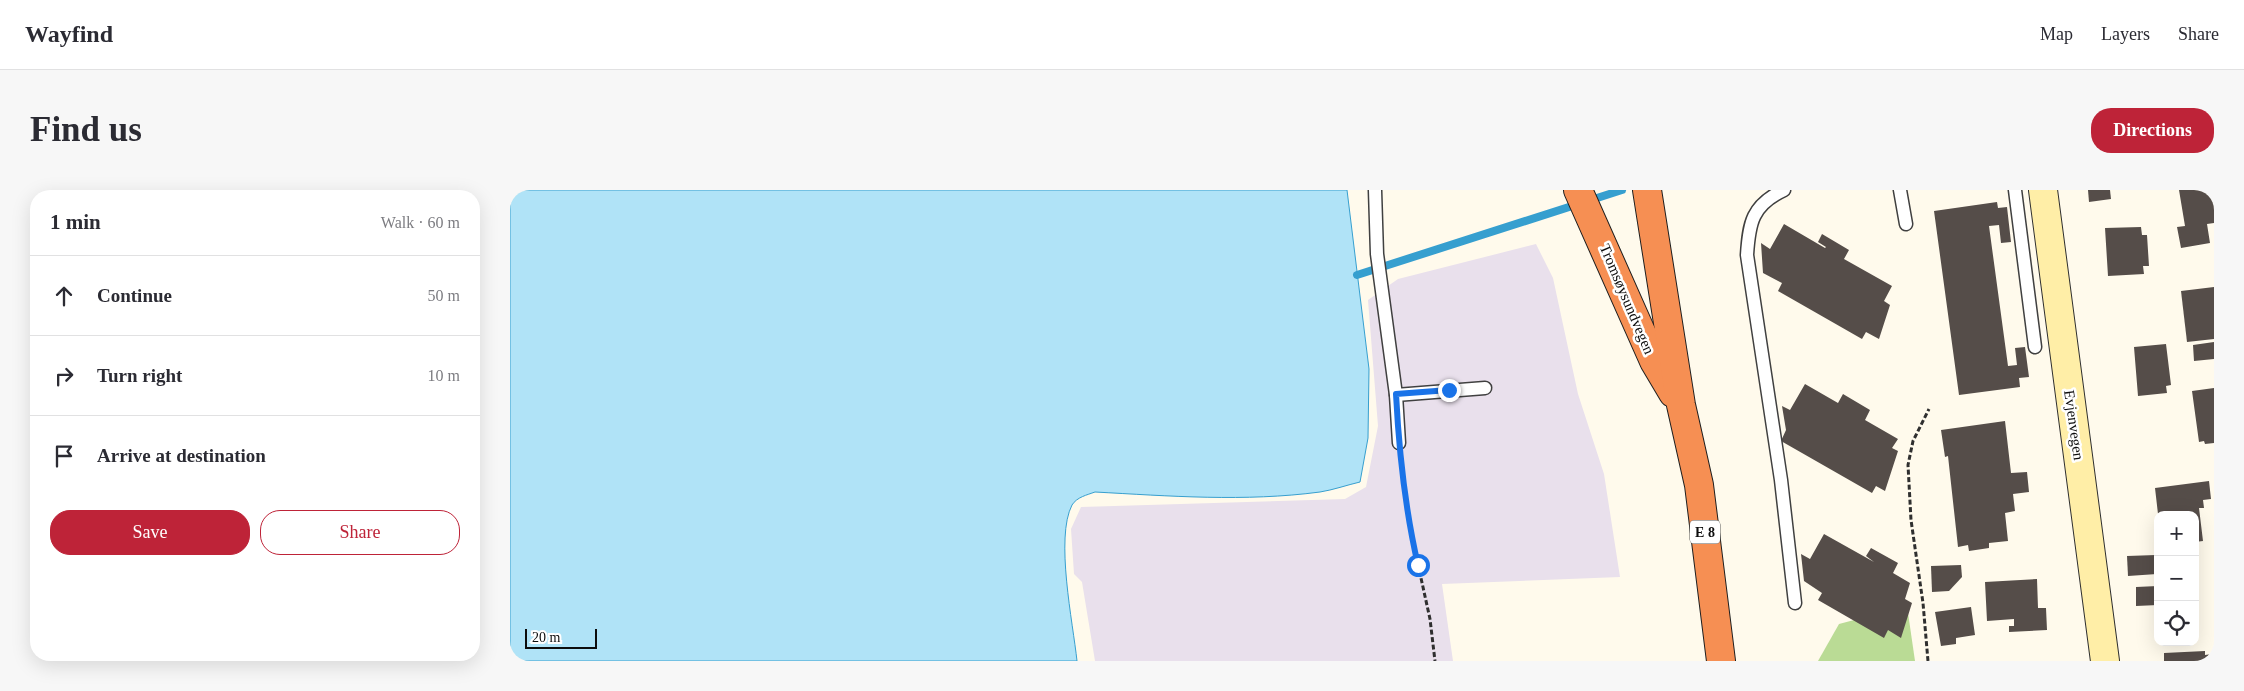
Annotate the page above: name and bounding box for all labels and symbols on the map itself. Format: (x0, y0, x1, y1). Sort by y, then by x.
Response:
street label: Tromsøysundvegen (1597, 242, 1658, 357)
route end (1438, 379, 1461, 402)
street label: Evjenvegen (2061, 389, 2087, 462)
road number: E 8 (1690, 521, 1720, 544)
route start (1407, 554, 1430, 577)
scale bar (525, 626, 598, 649)

